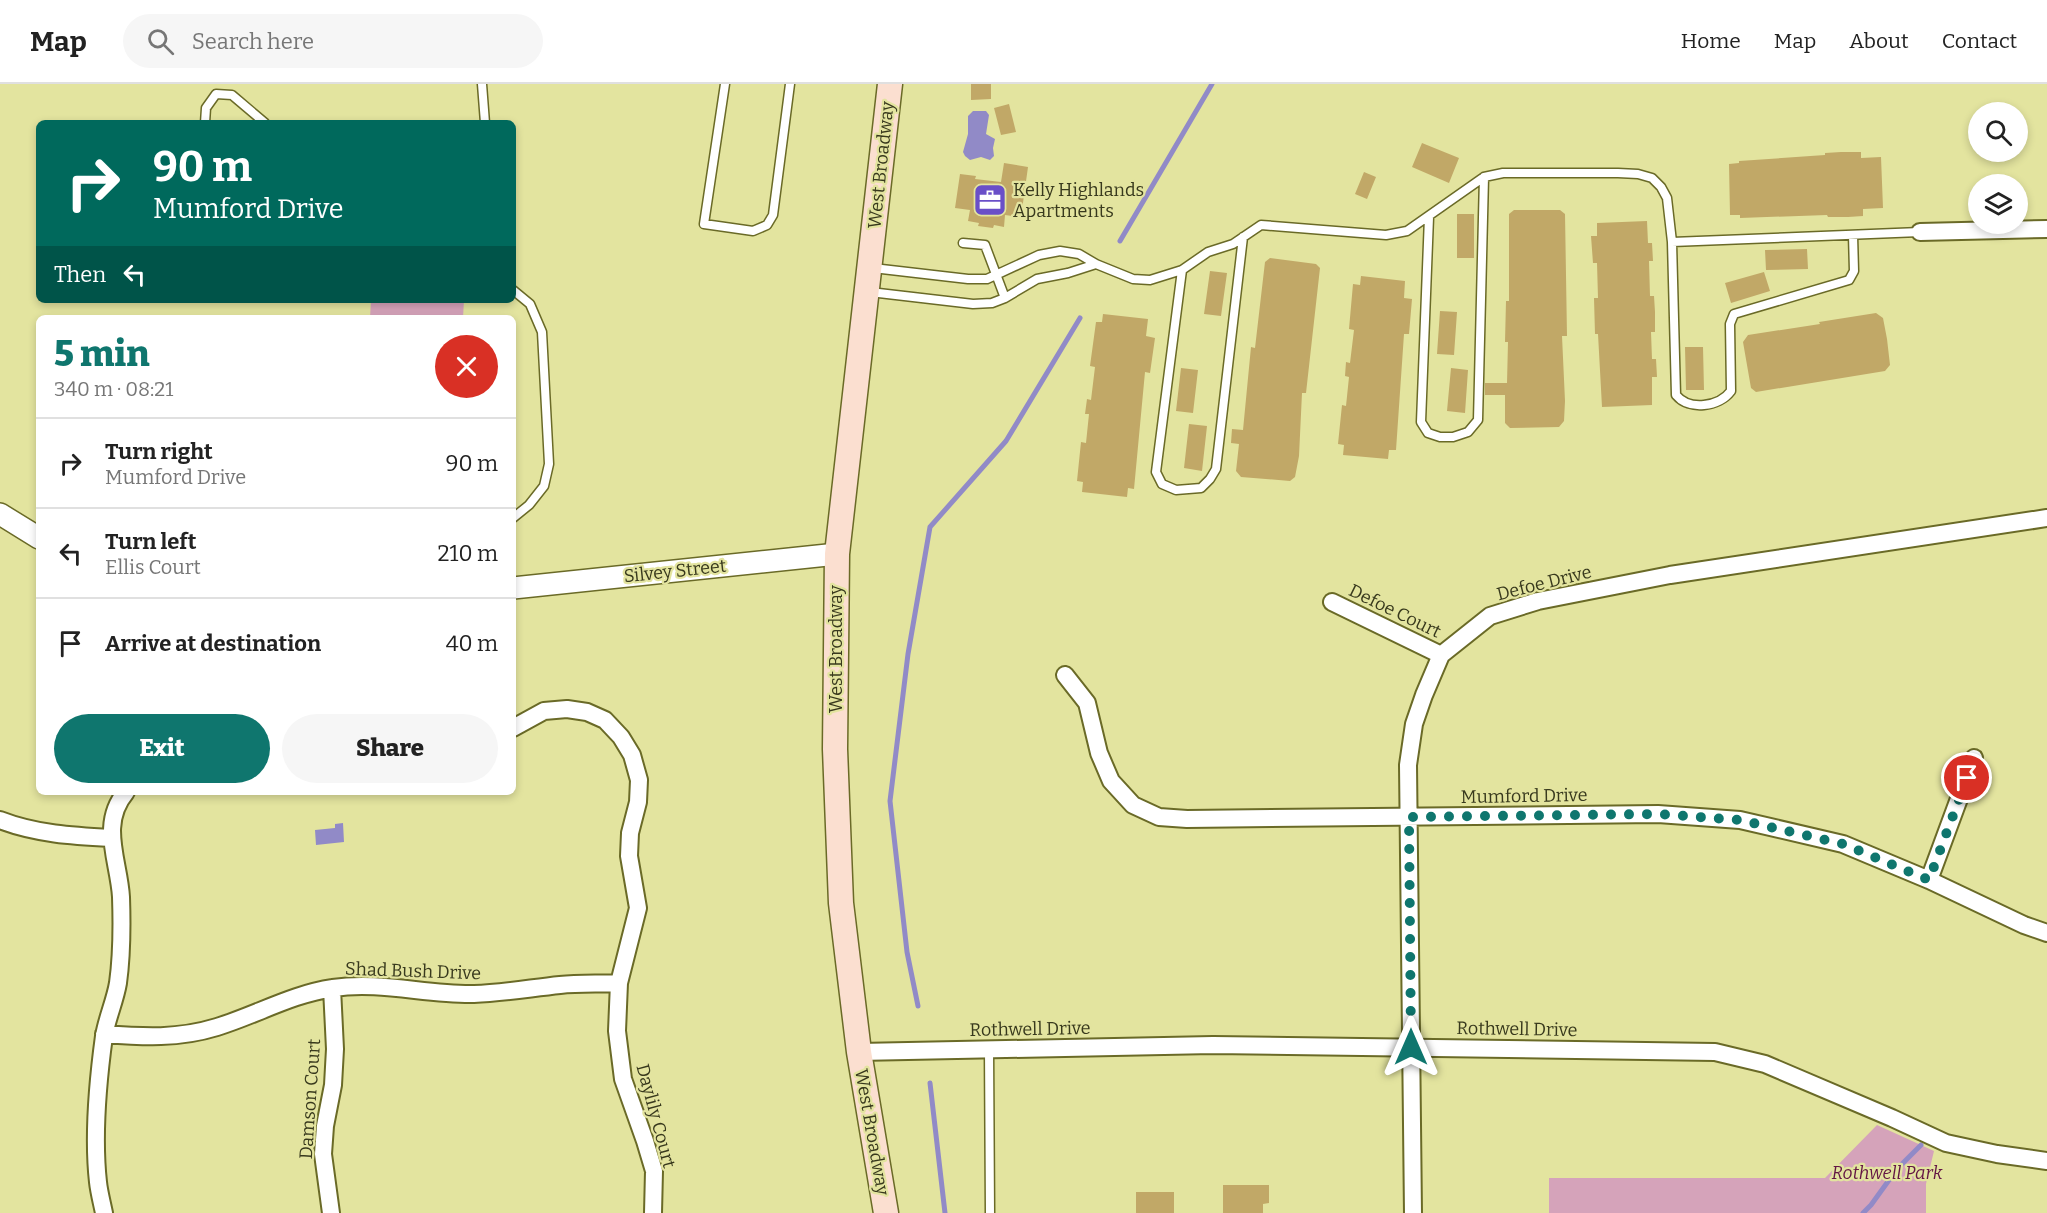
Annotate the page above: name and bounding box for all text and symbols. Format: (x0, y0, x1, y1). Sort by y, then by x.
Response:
search box (123, 14, 543, 68)
text: Map (30, 25, 87, 58)
icon: search (144, 25, 177, 58)
text: Search here (192, 28, 314, 55)
text: Home (1681, 28, 1741, 54)
text: Map (1774, 28, 1816, 54)
text: About (1849, 28, 1909, 54)
text: Contact (1942, 28, 2017, 54)
street label: West Broadway (863, 100, 899, 230)
map controls (1968, 102, 2028, 234)
button: search (1968, 102, 2028, 162)
text: 90 m (153, 142, 252, 192)
icon: right (54, 144, 132, 222)
button: layers (1968, 174, 2028, 234)
place label: Kelly Highlands Apartments (1013, 179, 1144, 222)
office icon: Kelly Highlands Apartments (972, 182, 1008, 218)
text: Mumford Drive (153, 193, 343, 225)
icon: left (118, 258, 151, 291)
text: Then (54, 261, 106, 288)
text: 5 min (54, 332, 150, 376)
button: close (435, 335, 498, 398)
text: 340 m · 08:21 (54, 377, 173, 401)
text: Turn right (105, 438, 213, 465)
icon: right (54, 447, 87, 480)
text: 90 m (446, 450, 498, 477)
text: Mumford Drive (105, 465, 246, 489)
text: Turn left (105, 528, 197, 555)
icon: left (54, 537, 87, 570)
text: 210 m (438, 540, 498, 567)
text: Ellis Court (105, 555, 201, 579)
street label: Silvey Street (623, 555, 728, 587)
street label: Defoe Drive (1494, 561, 1594, 605)
street label: Defoe Court (1345, 579, 1445, 643)
street label: West Broadway (825, 585, 847, 713)
icon: arrive (54, 627, 87, 660)
text: Arrive at destination (105, 630, 321, 657)
text: 40 m (446, 630, 498, 657)
button: Exit (54, 714, 270, 783)
button: Share (282, 714, 498, 783)
pin (1941, 752, 1992, 803)
icon: arrive (1950, 761, 1983, 794)
street label: Mumford Drive (1460, 784, 1588, 808)
street label: Shad Bush Drive (344, 958, 482, 984)
position arrow (1379, 1015, 1443, 1079)
street label: Rothwell Drive (969, 1017, 1091, 1041)
street label: Rothwell Drive (1456, 1017, 1578, 1041)
street label: Damson Court (295, 1038, 325, 1160)
street label: Daylily Court (632, 1062, 681, 1171)
street label: West Broadway (850, 1067, 894, 1197)
park label: Rothwell Park (1831, 1162, 1943, 1184)

